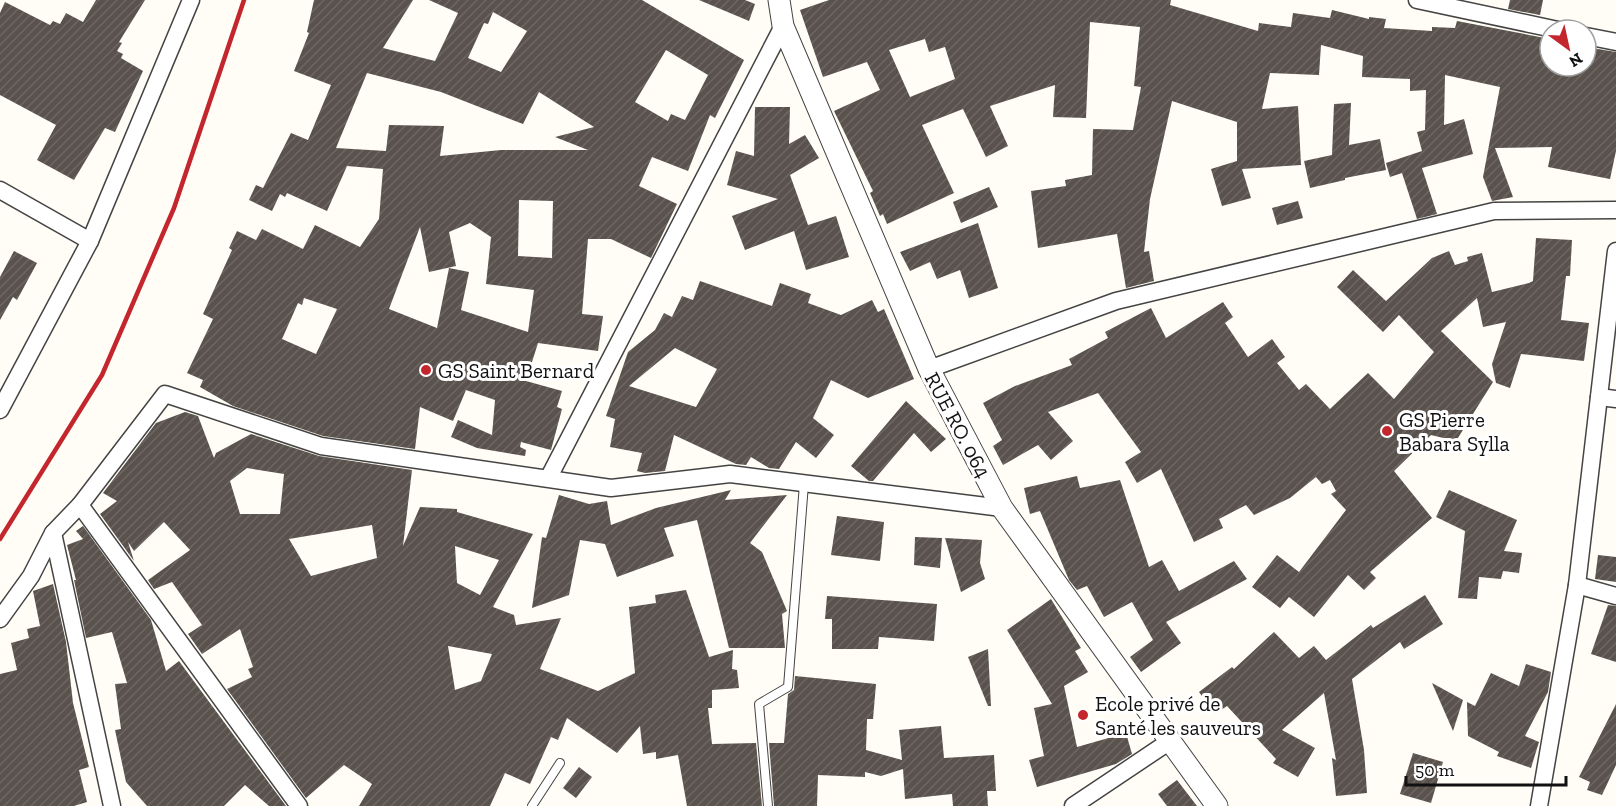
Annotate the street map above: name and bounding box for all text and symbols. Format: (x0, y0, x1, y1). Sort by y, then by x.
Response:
north arrow (1538, 18, 1598, 78)
text: N (1566, 49, 1586, 71)
place label: GS Saint Bernard (438, 358, 595, 383)
marker: GS Saint Bernard (419, 363, 433, 377)
street label: RUE RO. 064 (920, 368, 996, 482)
place label: GS Pierre Babara Sylla (1399, 407, 1510, 456)
marker: GS Pierre Babara Sylla (1380, 424, 1394, 438)
place label: Ecole privé de Santé les sauveurs (1095, 691, 1261, 740)
marker: Ecole privé de Santé les sauveurs (1076, 708, 1090, 722)
scale bar (1406, 749, 1566, 787)
text: 50 m (1415, 759, 1455, 781)

